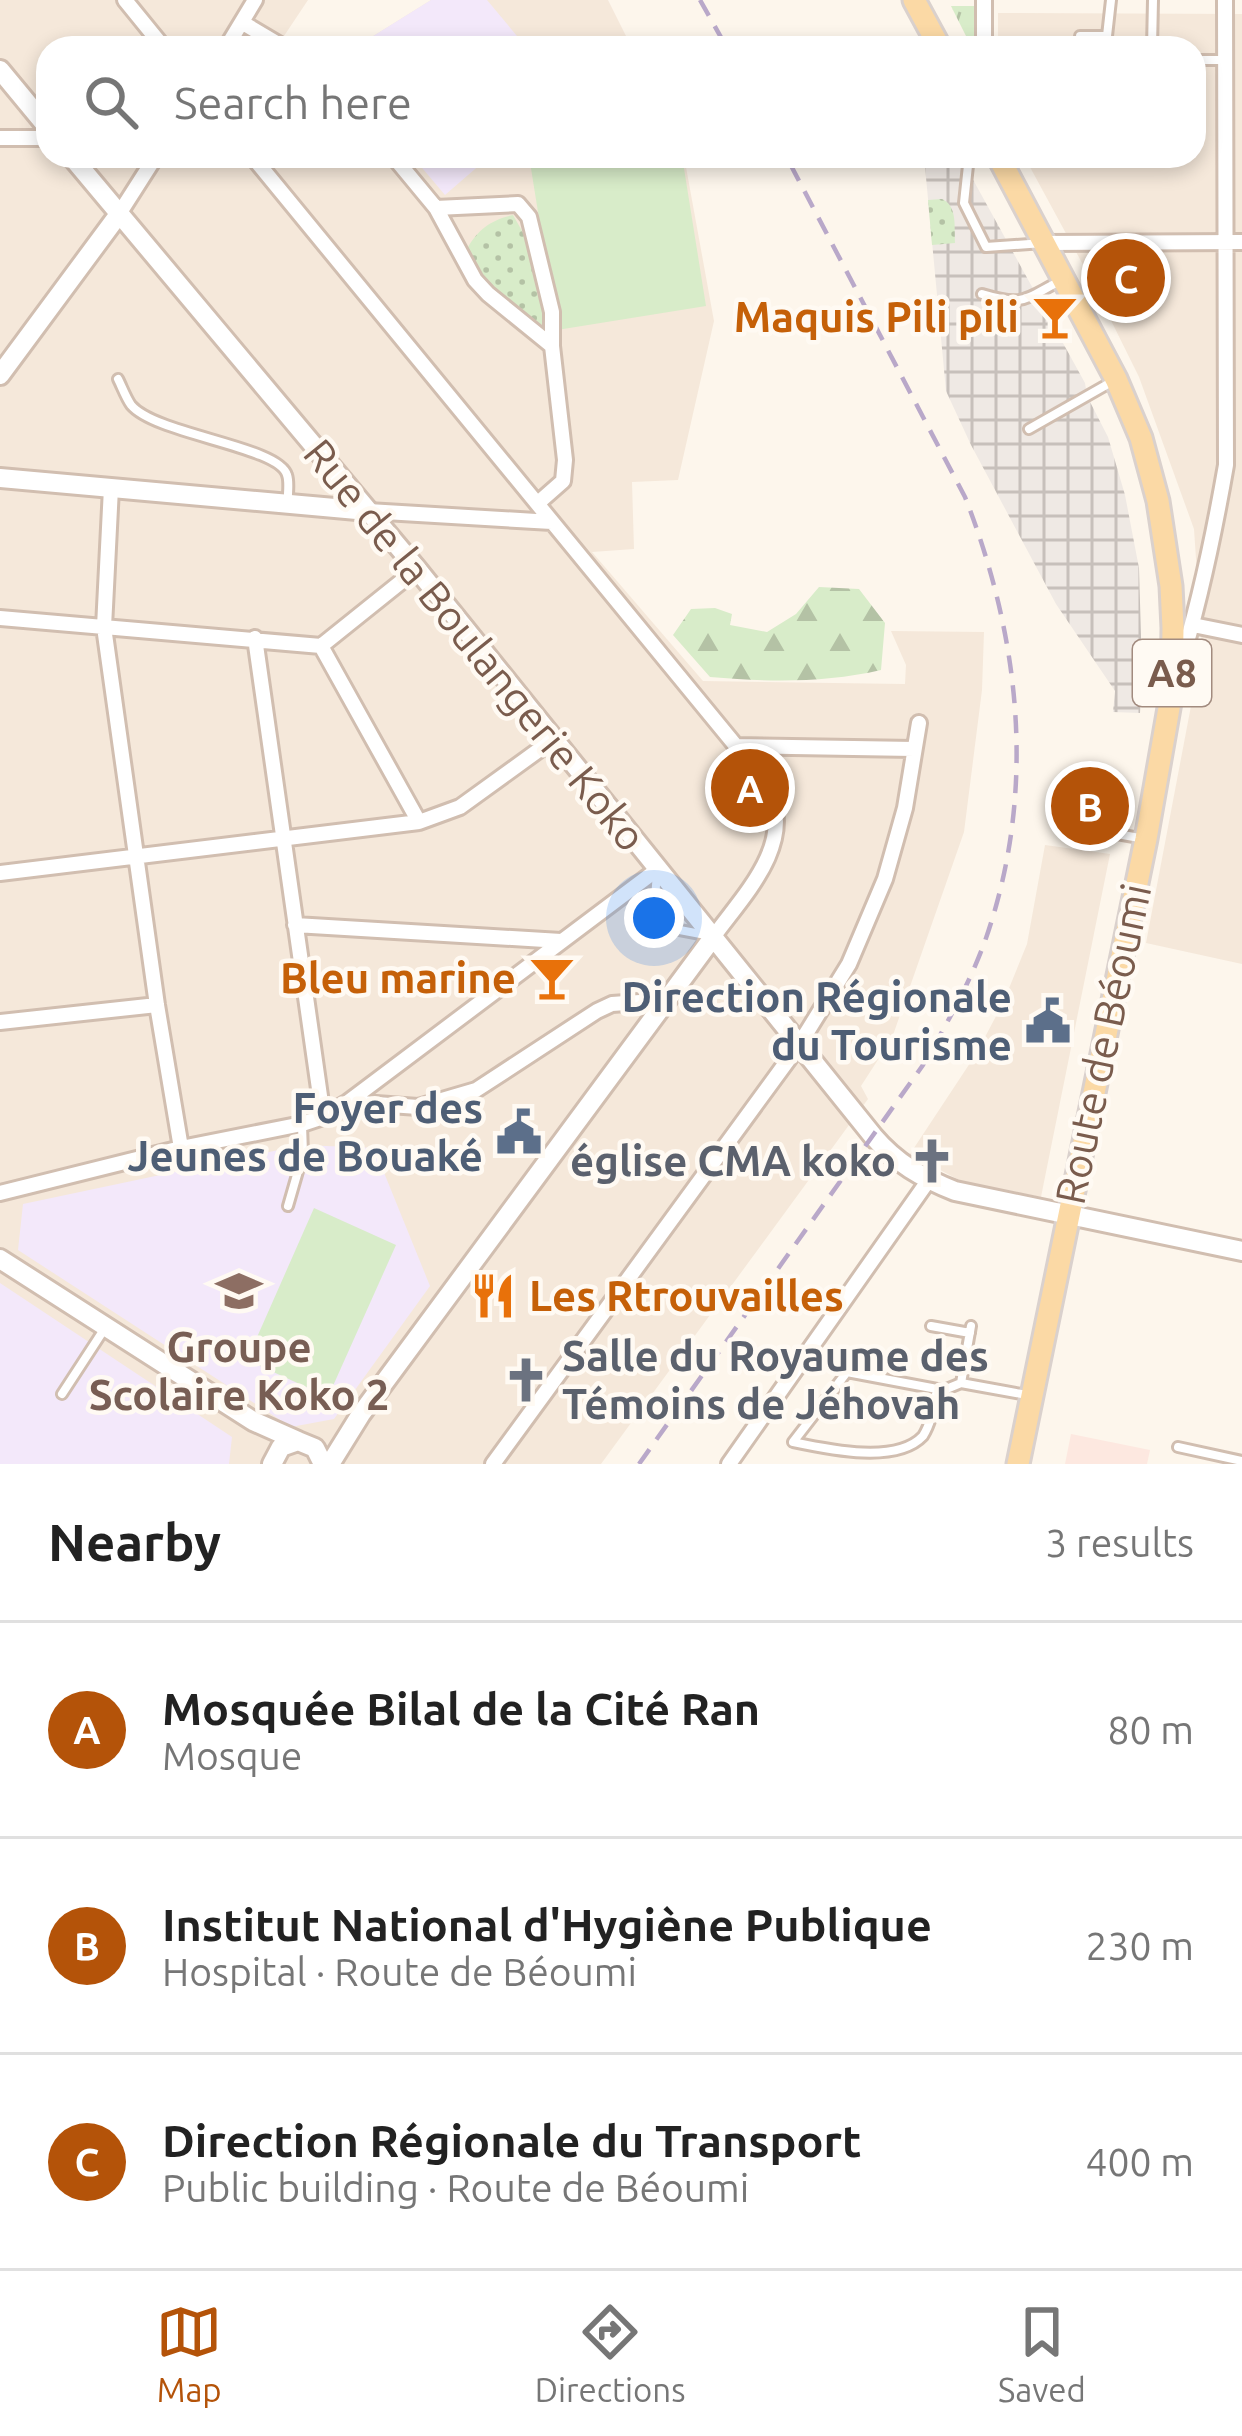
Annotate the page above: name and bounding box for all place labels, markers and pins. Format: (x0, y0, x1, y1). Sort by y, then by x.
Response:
pin: C (1087, 233, 1165, 323)
bar icon: Maquis Pili pili (1030, 292, 1080, 342)
place label: Maquis Pili pili (734, 293, 1019, 340)
pin: A (711, 743, 789, 833)
pin: B (1051, 761, 1129, 851)
bar icon: Bleu marine (527, 953, 577, 1003)
place label: Bleu marine (280, 954, 516, 1001)
place label: Direction Régionale du Tourisme (621, 973, 1012, 1068)
public building icon: Direction Régionale du Tourisme (1023, 996, 1073, 1046)
place label: Foyer des Jeunes de Bouaké (128, 1084, 483, 1179)
public building icon: Foyer des Jeunes de Bouaké (494, 1107, 544, 1157)
church icon: église CMA koko (907, 1136, 957, 1186)
place label: église CMA koko (570, 1137, 896, 1184)
school or university icon: Groupe Scolaire Koko 2 (214, 1266, 264, 1316)
restaurant icon: Les Rtrouvailles (468, 1271, 518, 1321)
place label: Les Rtrouvailles (529, 1272, 844, 1319)
place label: Groupe Scolaire Koko 2 (89, 1323, 389, 1418)
place label: Salle du Royaume des Témoins de Jéhovah (562, 1332, 989, 1427)
church icon: Salle du Royaume des Témoins de Jéhovah (501, 1355, 551, 1405)

